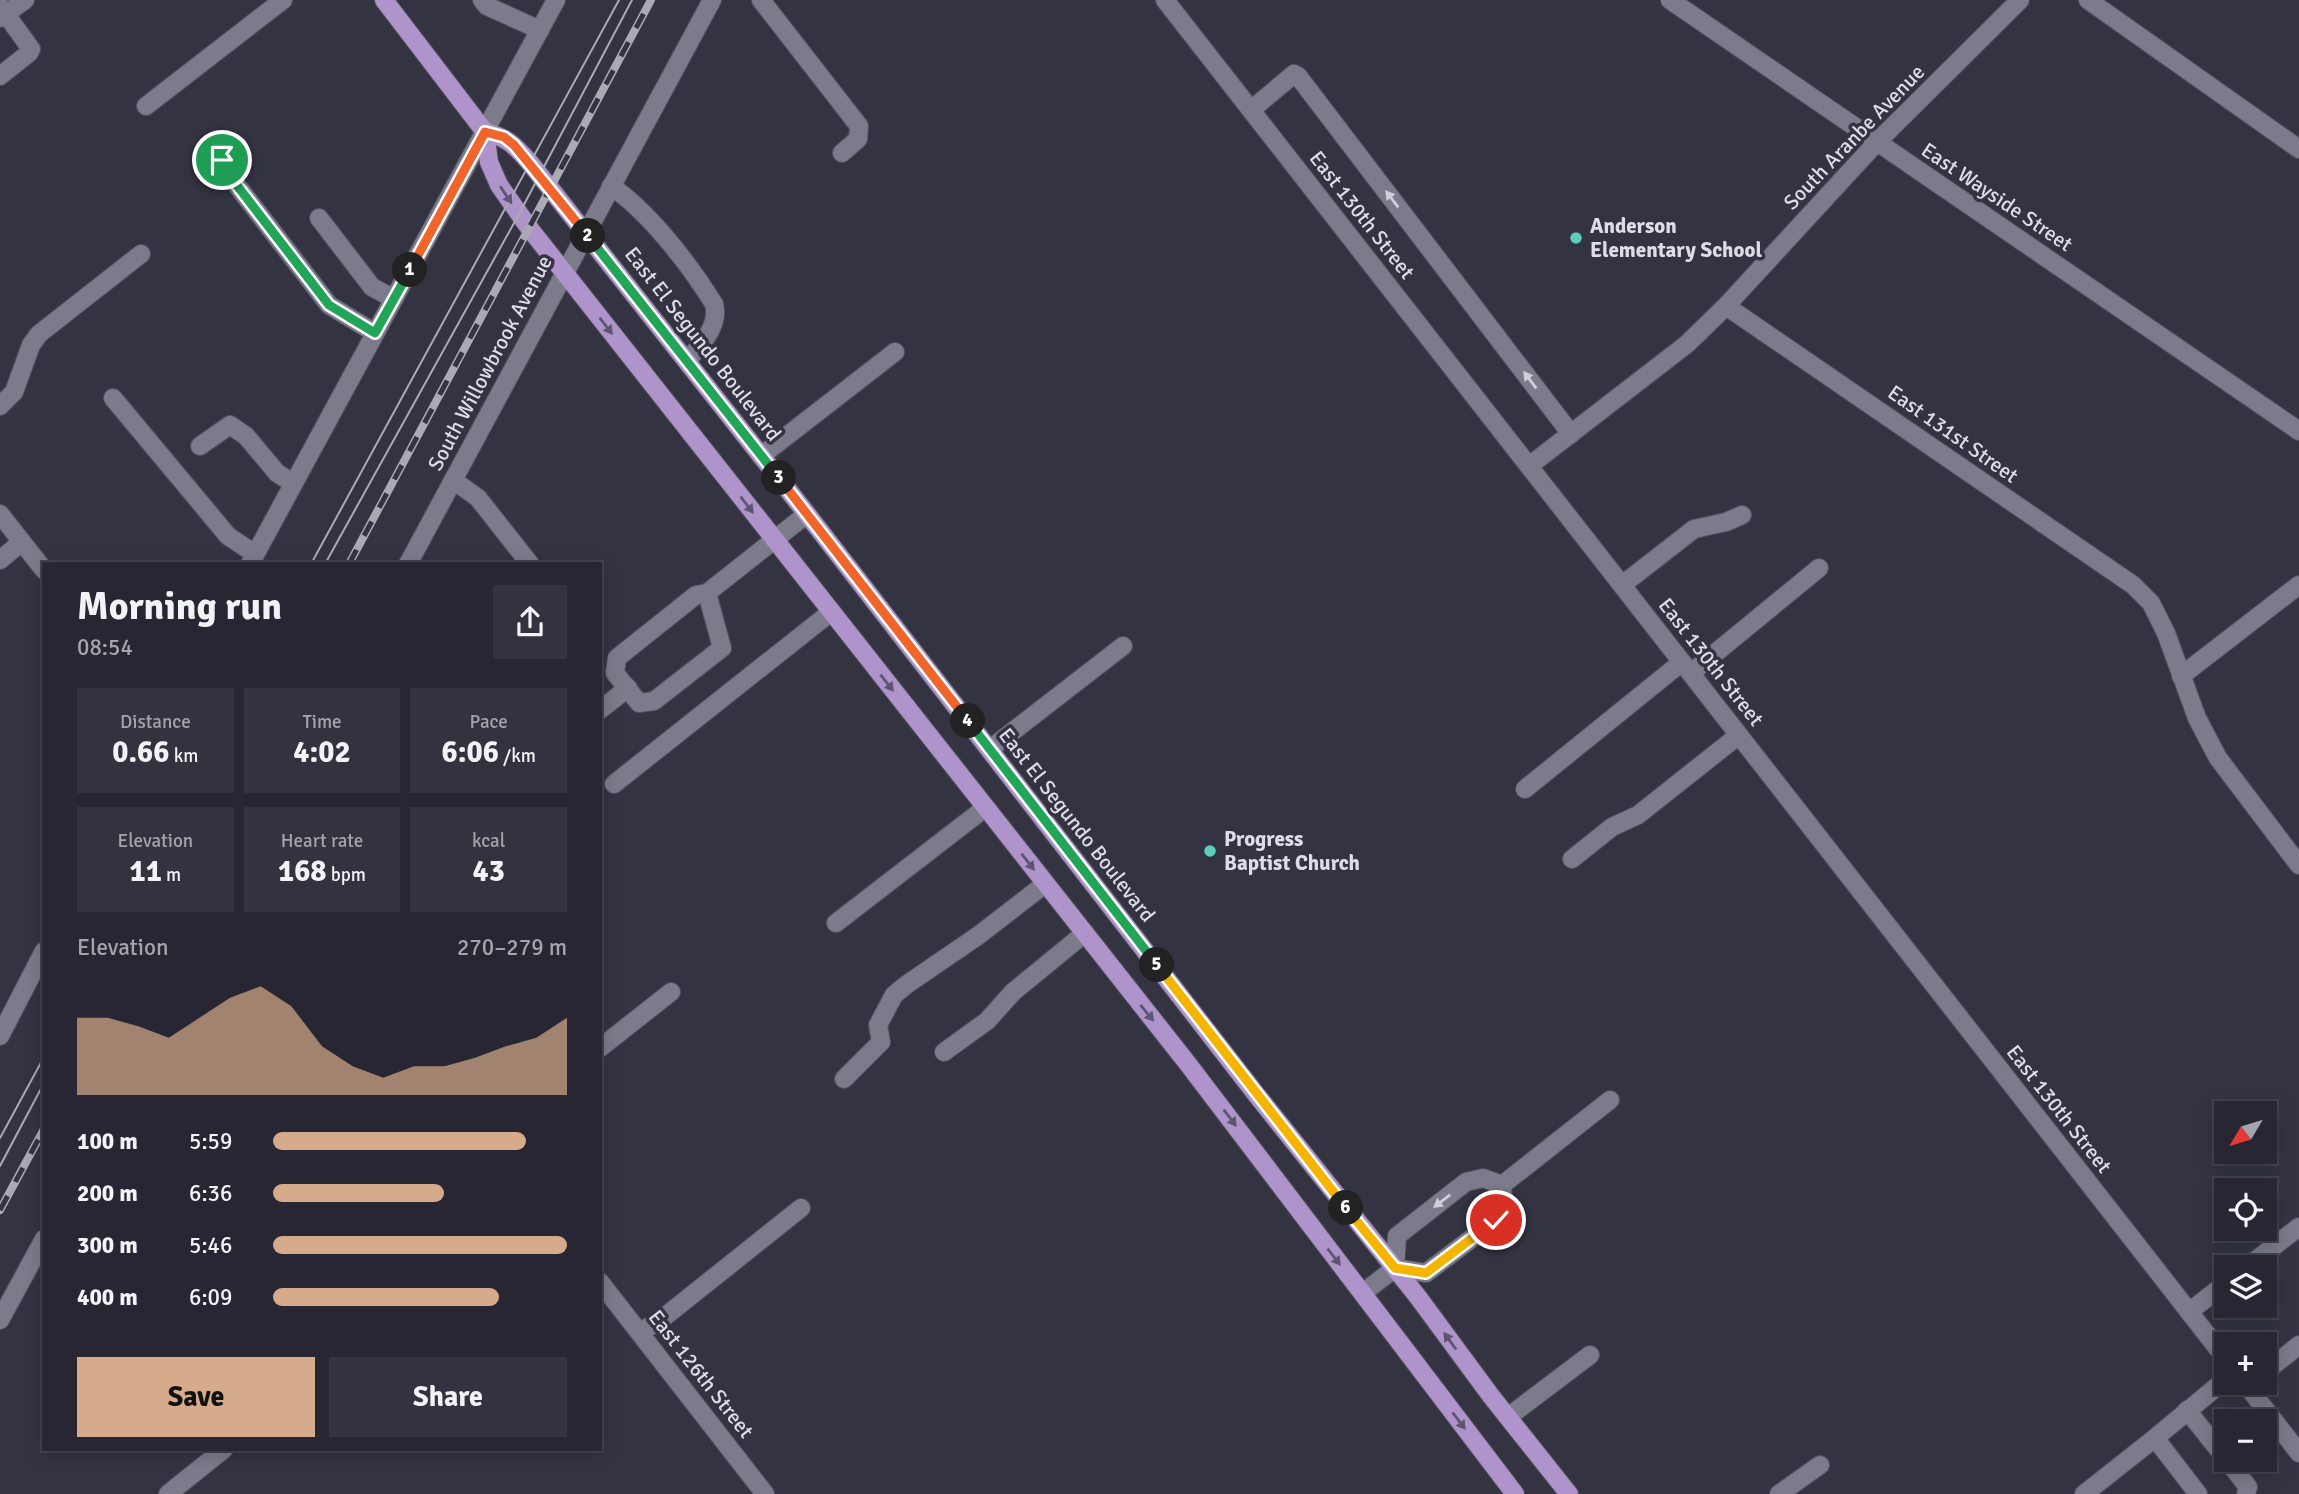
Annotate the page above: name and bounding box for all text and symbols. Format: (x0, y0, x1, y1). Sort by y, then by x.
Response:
street label: South Aranbe Avenue (1778, 59, 1930, 215)
pin (192, 130, 252, 190)
street label: East Wayside Street (1916, 137, 2078, 257)
icon: arrive (203, 141, 241, 179)
street label: East 130th Street (1304, 146, 1420, 284)
one-way arrow (499, 186, 512, 205)
one-way arrow (1385, 190, 1399, 208)
place label: Anderson Elementary School (1590, 213, 1762, 263)
pin: 2 (570, 218, 606, 254)
text: 2 (582, 223, 593, 247)
marker: Anderson Elementary School (1568, 230, 1584, 246)
street label: East El Segundo Boulevard (619, 242, 787, 446)
street label: South Willowbrook Avenue (422, 251, 558, 475)
pin: 1 (392, 252, 428, 288)
text: 1 (404, 257, 415, 281)
one-way arrow (598, 317, 612, 335)
one-way arrow (1522, 371, 1537, 389)
street label: East 131st Street (1883, 379, 2023, 489)
pin: 3 (762, 461, 796, 496)
text: 3 (773, 465, 784, 489)
one-way arrow (739, 495, 754, 513)
text: Morning run (77, 583, 282, 630)
button: share (493, 585, 567, 659)
street label: East 130th Street (1653, 593, 1769, 731)
text: 08:54 (77, 633, 133, 662)
one-way arrow (880, 674, 895, 692)
pin: 4 (950, 704, 986, 738)
text: 4 (962, 708, 973, 732)
text: Distance (120, 710, 191, 734)
text: Time (302, 710, 342, 734)
text: Pace (470, 710, 508, 734)
street label: East El Segundo Boulevard (993, 723, 1161, 927)
text: 0.66 (112, 734, 170, 771)
text: 4:02 (293, 734, 351, 771)
text: 6:06 (442, 734, 499, 771)
text: km (170, 744, 198, 768)
text: /km (499, 744, 536, 768)
place label: Progress Baptist Church (1224, 826, 1360, 876)
text: Elevation (117, 829, 193, 853)
text: Heart rate (281, 829, 363, 853)
text: kcal (472, 829, 505, 853)
marker: Progress Baptist Church (1202, 843, 1218, 859)
text: 11 (129, 853, 162, 890)
text: 168 (278, 853, 327, 890)
text: 43 (472, 853, 505, 890)
one-way arrow (1020, 853, 1035, 871)
text: m (162, 863, 181, 887)
text: bpm (327, 863, 366, 887)
text: Elevation (77, 933, 169, 962)
text: 270–279 m (457, 933, 567, 962)
pin: 5 (1140, 948, 1174, 982)
text: 5 (1151, 952, 1162, 976)
one-way arrow (1139, 1003, 1154, 1021)
street label: East 130th Street (2001, 1040, 2117, 1178)
north arrow (2214, 1101, 2277, 1164)
map controls (2214, 1101, 2277, 1472)
one-way arrow (1222, 1109, 1236, 1127)
text: 100 m (77, 1127, 138, 1156)
text: 5:59 (189, 1127, 232, 1156)
button: locate (2214, 1178, 2277, 1241)
text: 200 m (77, 1179, 138, 1208)
text: 6:36 (189, 1179, 232, 1208)
pin: 6 (1328, 1190, 1364, 1226)
pin (1466, 1190, 1526, 1250)
one-way arrow (1433, 1194, 1451, 1208)
text: 6 (1340, 1195, 1351, 1219)
icon: check (1477, 1201, 1515, 1239)
text: 300 m (77, 1231, 138, 1260)
text: 5:46 (189, 1231, 232, 1260)
one-way arrow (1327, 1247, 1342, 1265)
button: layers (2214, 1255, 2277, 1318)
text: 400 m (77, 1283, 138, 1312)
text: 6:09 (189, 1283, 232, 1312)
street label: East 126th Street (643, 1305, 759, 1443)
button: + (2214, 1332, 2277, 1395)
one-way arrow (1443, 1333, 1458, 1351)
button: Save (77, 1357, 315, 1437)
button: Share (329, 1357, 567, 1437)
button: − (2214, 1409, 2277, 1472)
one-way arrow (1452, 1411, 1467, 1429)

